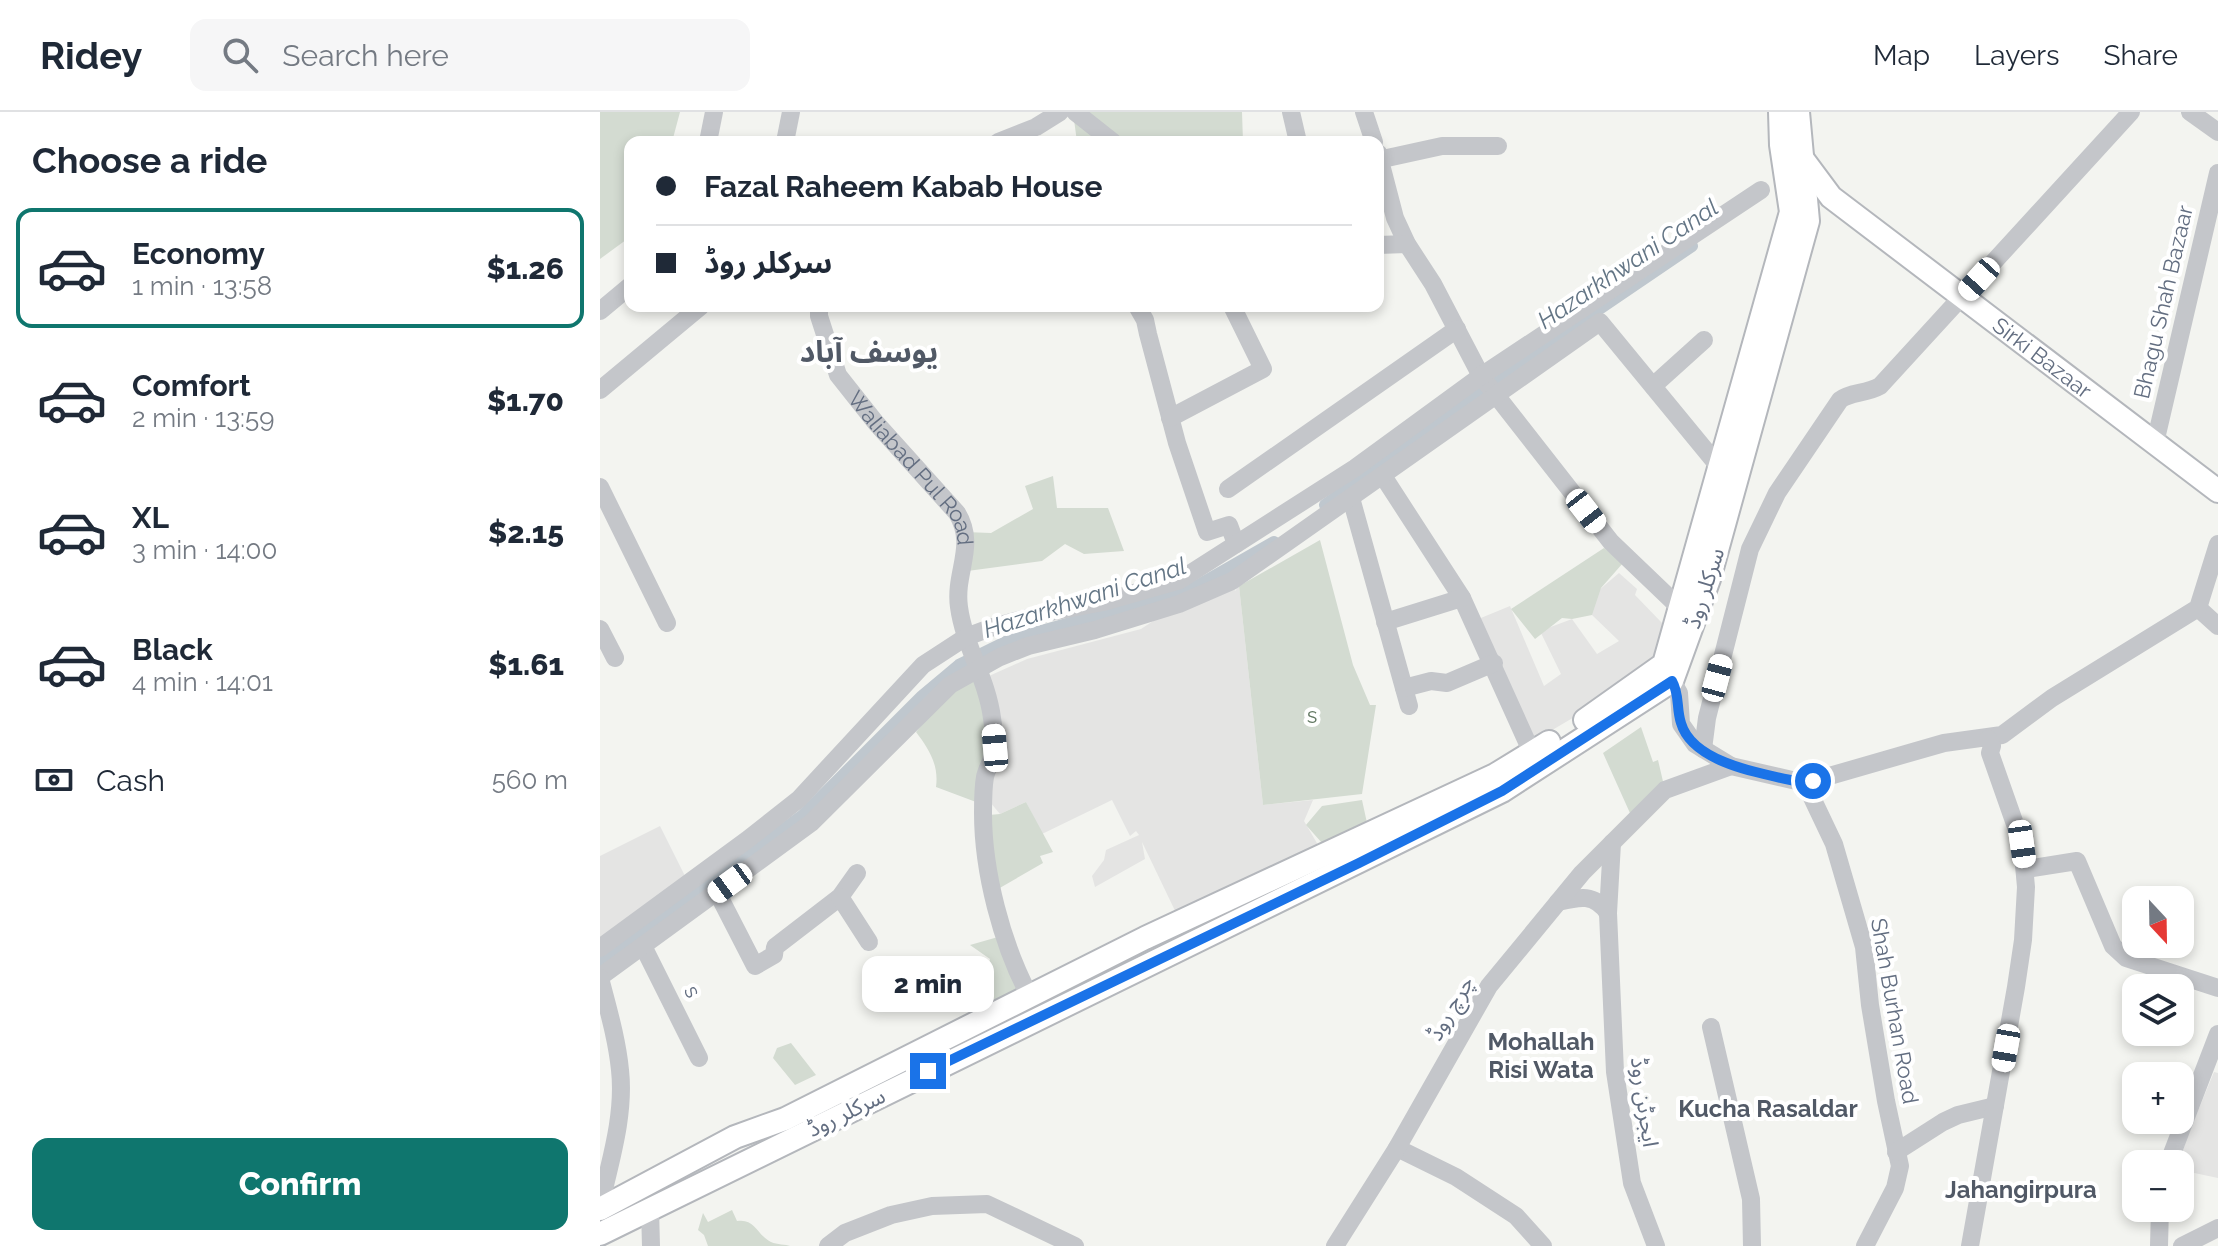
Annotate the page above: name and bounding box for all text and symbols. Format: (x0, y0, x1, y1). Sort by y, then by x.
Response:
search box (190, 19, 750, 91)
text: Ridey (40, 33, 142, 78)
icon: search (218, 33, 262, 77)
text: Search here (282, 38, 449, 73)
text: Map (1873, 39, 1930, 72)
text: Layers (1974, 39, 2060, 72)
text: Share (2104, 39, 2178, 72)
text: Choose a ride (32, 139, 267, 181)
text: Fazal Raheem Kabab House (704, 169, 1102, 204)
water label: Hazarkhwani Canal (1532, 192, 1724, 335)
street label: Bhagu Shah Bazaar (2128, 203, 2198, 401)
icon: car (36, 232, 108, 304)
text: Economy (132, 236, 265, 271)
text: سرکلر روڈ (704, 245, 832, 280)
text: $1.26 (486, 251, 564, 286)
car (1954, 253, 2004, 305)
text: 1 min · 13:58 (132, 271, 272, 301)
street label: Sirki Bazaar (1988, 312, 2097, 404)
district label: یوسف آباد (800, 334, 938, 369)
icon: car (36, 364, 108, 436)
text: Comfort (132, 368, 251, 403)
text: $1.70 (487, 383, 564, 418)
street label: Waliabad Pul Road (843, 386, 979, 546)
text: 2 min · 13:59 (132, 403, 274, 433)
car (1562, 485, 1610, 537)
icon: car (36, 496, 108, 568)
text: XL (132, 500, 169, 535)
text: $2.15 (488, 515, 564, 550)
text: 3 min · 14:00 (132, 535, 277, 565)
street label: سرکلر روڈ (1679, 544, 1730, 632)
water label: Hazarkhwani Canal (980, 551, 1190, 644)
icon: car (36, 628, 108, 700)
text: Black (132, 632, 213, 667)
text: $1.61 (488, 647, 564, 682)
car (1699, 652, 1735, 704)
text: 4 min · 14:01 (132, 667, 273, 697)
park label: s (1307, 702, 1317, 728)
car (981, 723, 1009, 773)
icon: cash (32, 758, 76, 802)
text: Cash (96, 763, 165, 798)
route start (1795, 763, 1831, 799)
text: 560 m (492, 765, 568, 795)
car (2007, 819, 2037, 869)
car (704, 859, 756, 907)
north arrow (2122, 886, 2194, 958)
map controls (2122, 886, 2194, 1222)
street label: Shah Burhan Road (1866, 916, 1924, 1106)
callout: 2 min (862, 955, 994, 1011)
text: 2 min (894, 969, 962, 999)
street label: چرچ روڈ (1421, 971, 1482, 1047)
button: layers (2122, 974, 2194, 1046)
street label: s (679, 980, 707, 1002)
car (1990, 1022, 2022, 1074)
district label: Mohallah Risi Wata (1488, 1027, 1594, 1084)
route end (910, 1053, 946, 1089)
street label: ایجرٹن روڈ (1625, 1055, 1664, 1149)
button: + (2122, 1062, 2194, 1134)
street label: سرکلر روڈ (803, 1082, 890, 1143)
district label: Kucha Rasaldar (1678, 1094, 1858, 1123)
button: Confirm (32, 1138, 568, 1230)
button: − (2122, 1150, 2194, 1222)
district label: Jahangirpura (1945, 1175, 2097, 1204)

